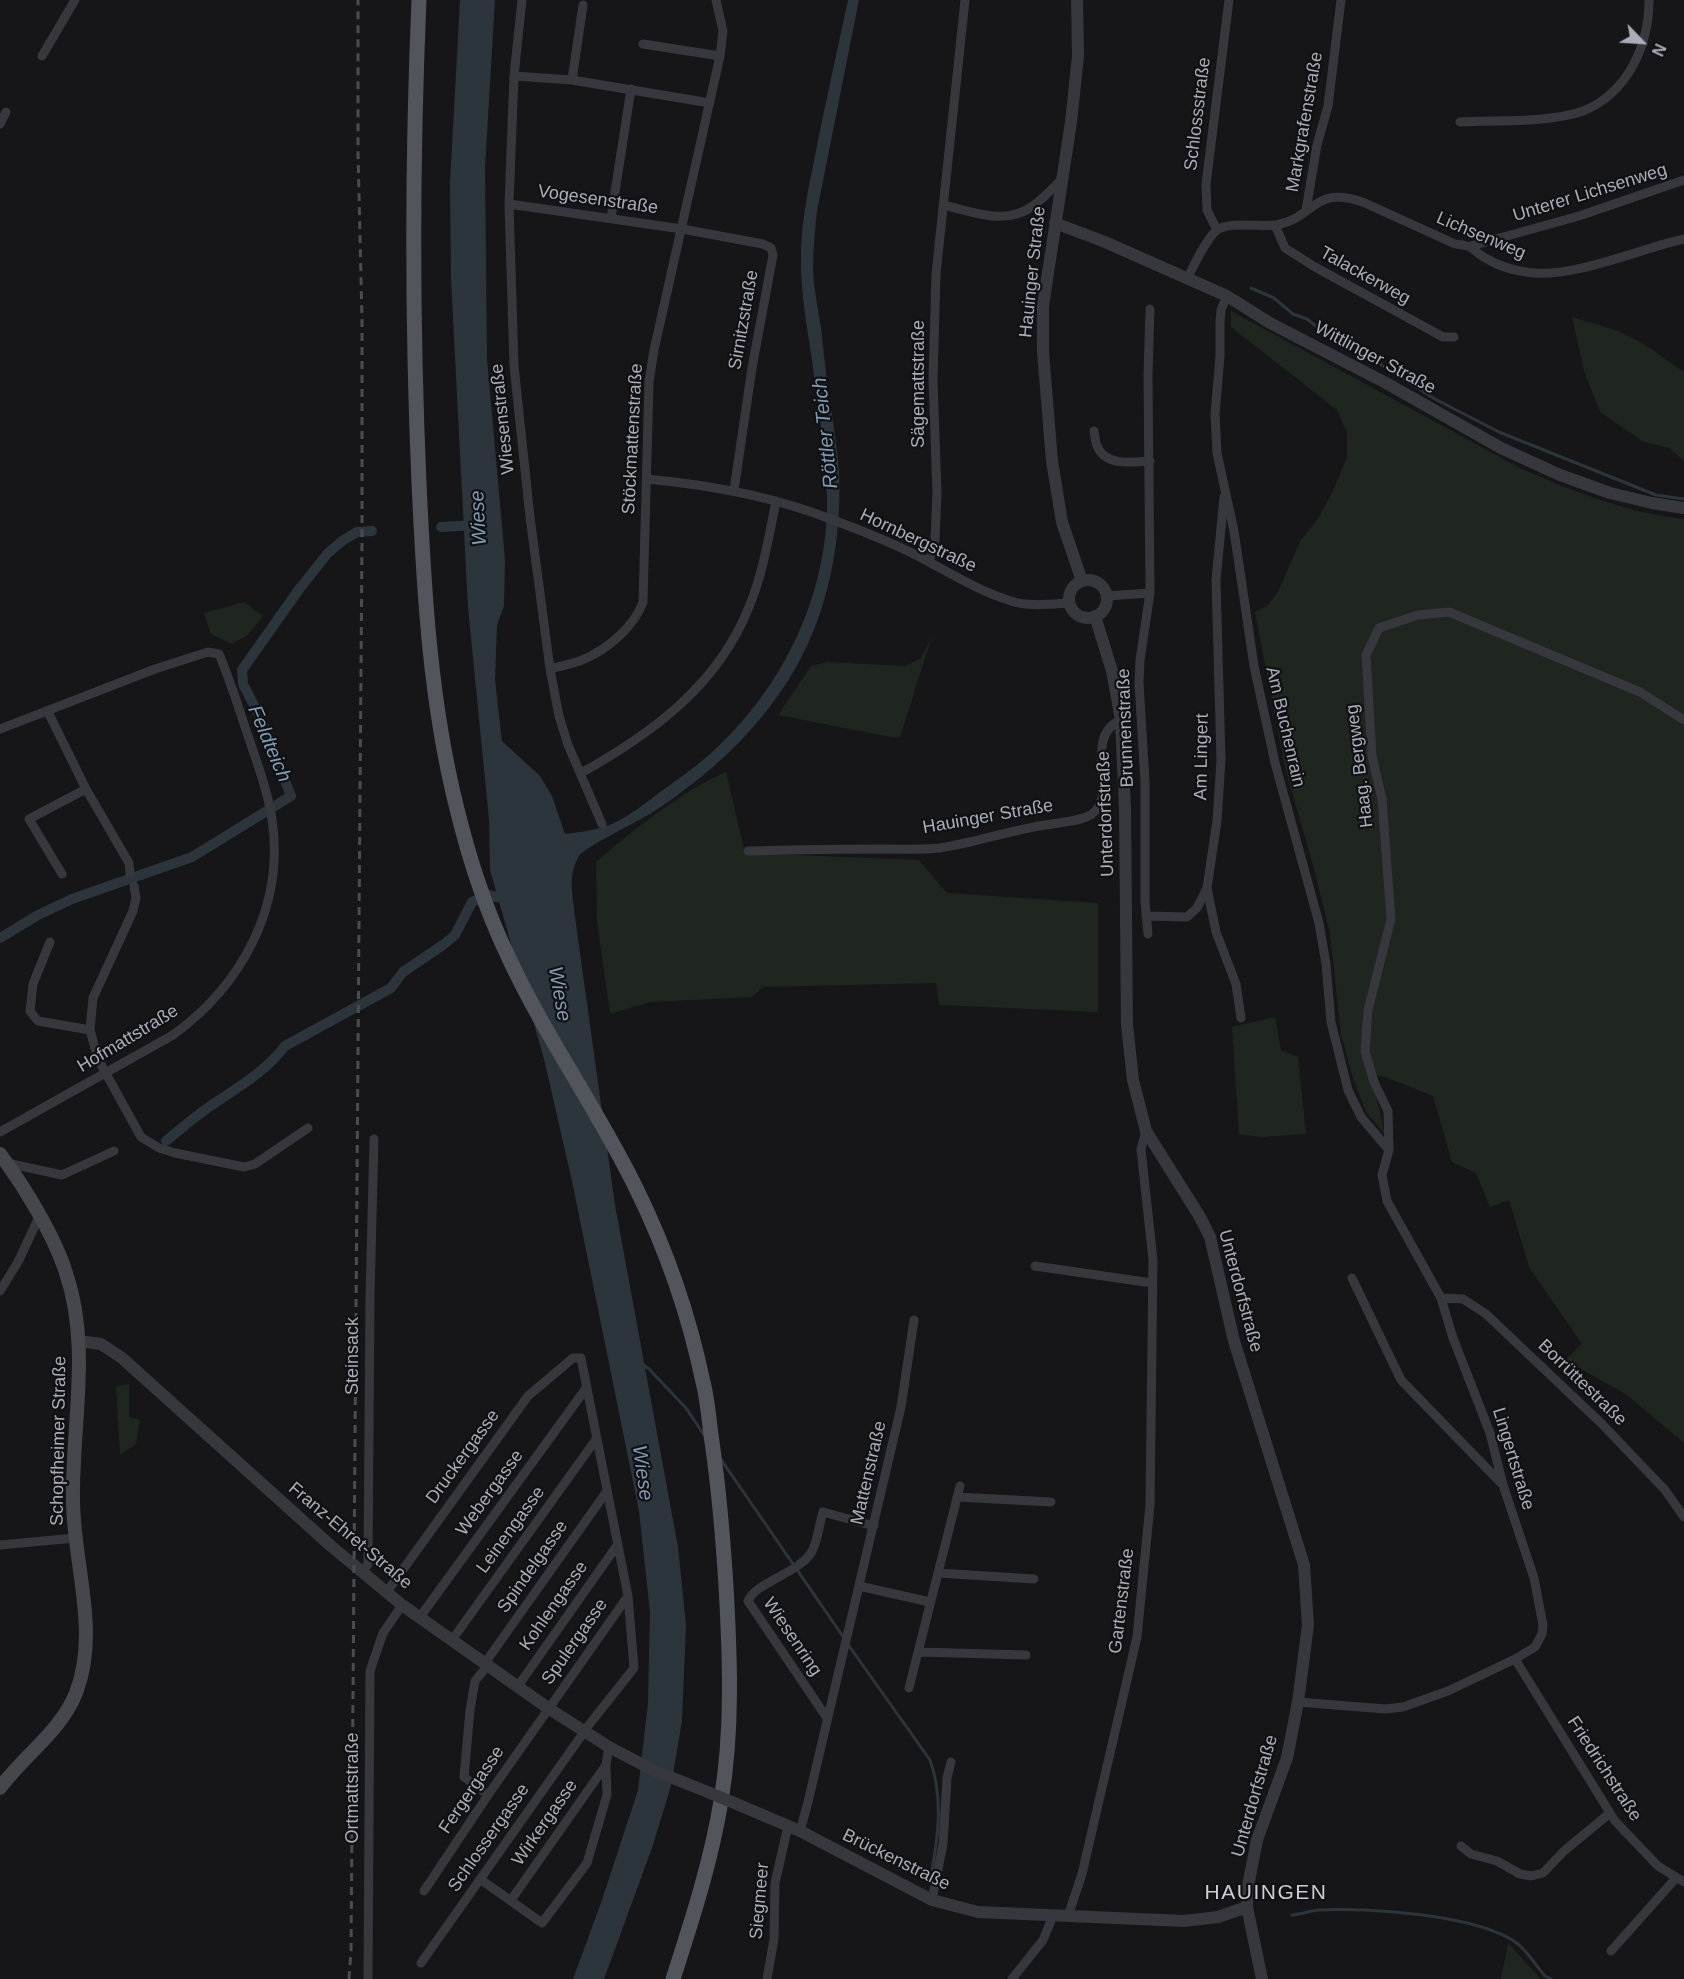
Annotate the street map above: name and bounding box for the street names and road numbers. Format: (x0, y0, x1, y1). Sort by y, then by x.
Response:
street label: Markgrafenstraße (1282, 50, 1328, 194)
street label: Schlossstraße (1180, 56, 1216, 172)
street label: Unterer Lichsenweg (1510, 159, 1670, 227)
street label: Vogesenstraße (537, 181, 659, 219)
street label: Hauinger Straße (1015, 205, 1051, 339)
street label: Lichsenweg (1433, 207, 1529, 265)
street label: Talackerweg (1316, 242, 1414, 310)
street label: Sirnitzstraße (725, 268, 763, 372)
street label: Wittlinger Straße (1311, 317, 1439, 399)
street label: Sägemattstraße (908, 320, 930, 448)
street label: Wiesenstraße (486, 363, 520, 475)
street label: Stöckmattenstraße (618, 363, 648, 515)
street label: Hornbergstraße (856, 505, 980, 577)
street label: Am Buchenrain (1261, 665, 1309, 789)
street label: Brunnenstraße (1113, 668, 1139, 788)
street label: Haag. Bergweg (1342, 703, 1378, 829)
street label: Am Lingert (1190, 713, 1214, 801)
street label: Unterdorfstraße (1093, 751, 1119, 877)
street label: Hauinger Straße (921, 795, 1055, 839)
street label: Hofmattstraße (74, 1000, 182, 1078)
street label: Unterdorfstraße (1213, 1227, 1267, 1355)
street label: Steinsack (342, 1317, 364, 1395)
street label: Borrüttestraße (1533, 1335, 1631, 1431)
street label: Schopfheimer Straße (47, 1356, 71, 1526)
street label: Lingertstraße (1487, 1405, 1539, 1513)
street label: Druckergasse (422, 1406, 504, 1508)
street label: Mattenstraße (847, 1419, 891, 1527)
street label: Webergasse (452, 1446, 528, 1540)
street label: Franz-Ehret-Straße (284, 1478, 416, 1594)
street label: Leinengasse (472, 1482, 550, 1578)
street label: Spindelgasse (493, 1517, 573, 1617)
street label: Gartenstraße (1105, 1547, 1139, 1655)
street label: Kohlengasse (515, 1557, 593, 1655)
street label: Wiesenring (758, 1594, 826, 1680)
street label: Spulergasse (537, 1595, 613, 1689)
street label: Friedrichstraße (1562, 1712, 1646, 1826)
street label: Ortmattstraße (342, 1732, 364, 1844)
street label: Unterdorfstraße (1227, 1732, 1283, 1860)
street label: Fergergasse (435, 1742, 509, 1838)
street label: Wirkergasse (507, 1776, 583, 1870)
street label: Schlossergasse (444, 1780, 534, 1896)
street label: Brückenstraße (839, 1825, 953, 1895)
street label: Siegmeer (746, 1862, 774, 1940)

